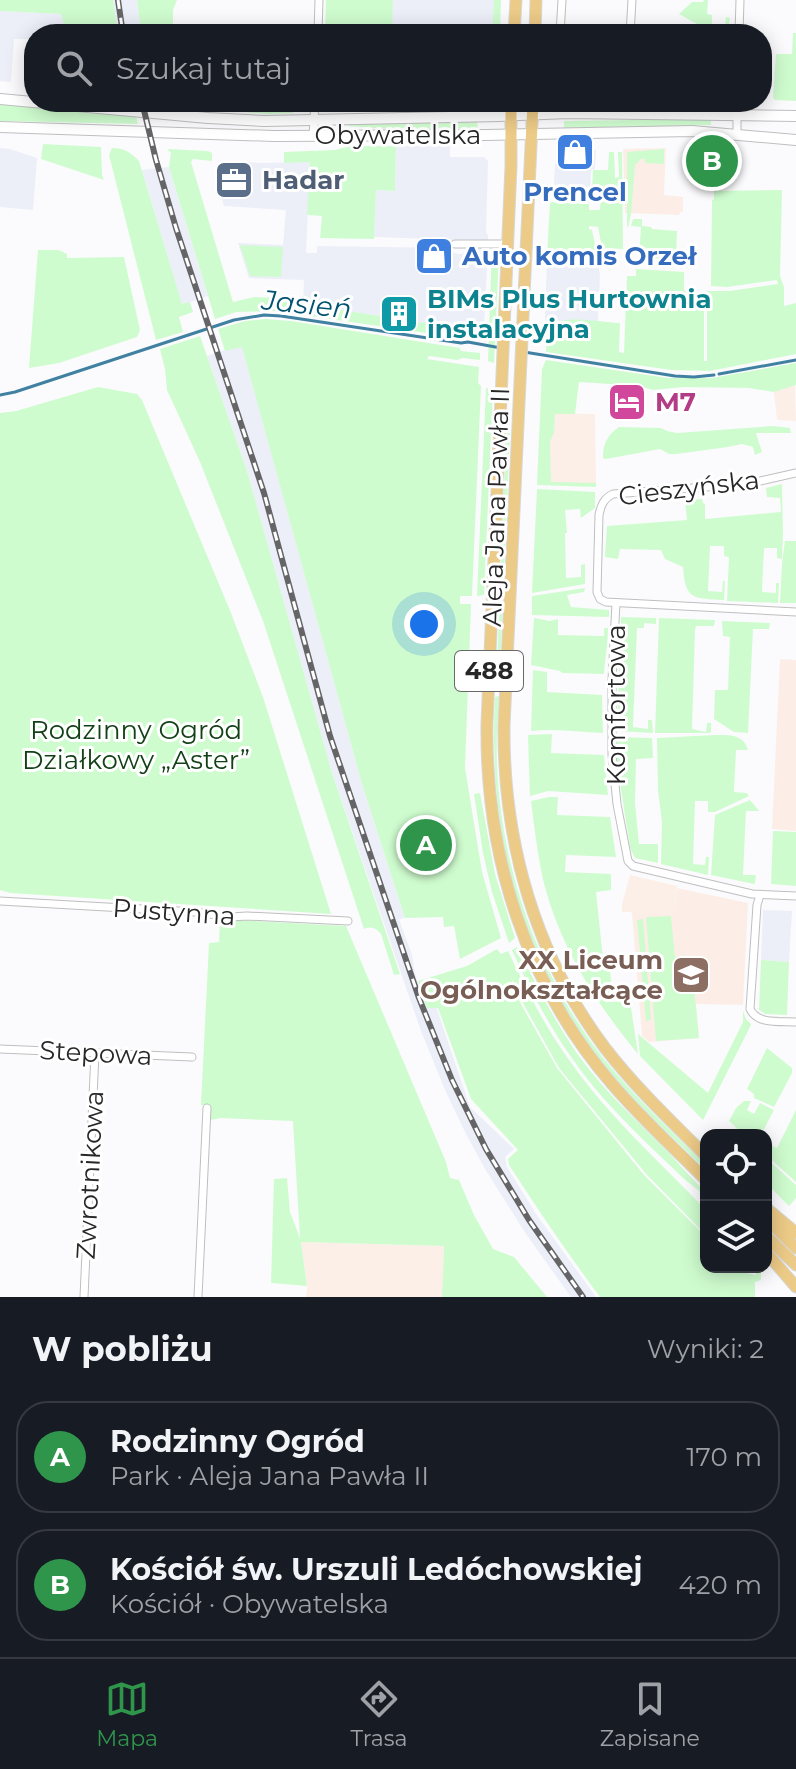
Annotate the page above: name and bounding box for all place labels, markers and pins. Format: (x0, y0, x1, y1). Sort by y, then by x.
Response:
shop icon: Prencel (554, 131, 596, 173)
pin: B (686, 131, 738, 191)
office icon: Hadar (213, 159, 255, 201)
place label: Hadar (262, 164, 344, 196)
place label: Prencel (523, 176, 627, 208)
shop icon: Auto komis Orzeł (413, 235, 455, 277)
place label: Auto komis Orzeł (461, 240, 698, 272)
place label: BIMs Plus Hurtownia instalacyjna (427, 283, 711, 345)
building icon: BIMs Plus Hurtownia instalacyjna (378, 293, 420, 335)
hotel icon: M7 (606, 381, 648, 423)
place label: M7 (655, 386, 696, 418)
pin: A (400, 815, 452, 875)
place label: XX Liceum Ogólnokształcące (420, 944, 663, 1006)
school or university icon: XX Liceum Ogólnokształcące (670, 954, 712, 996)

